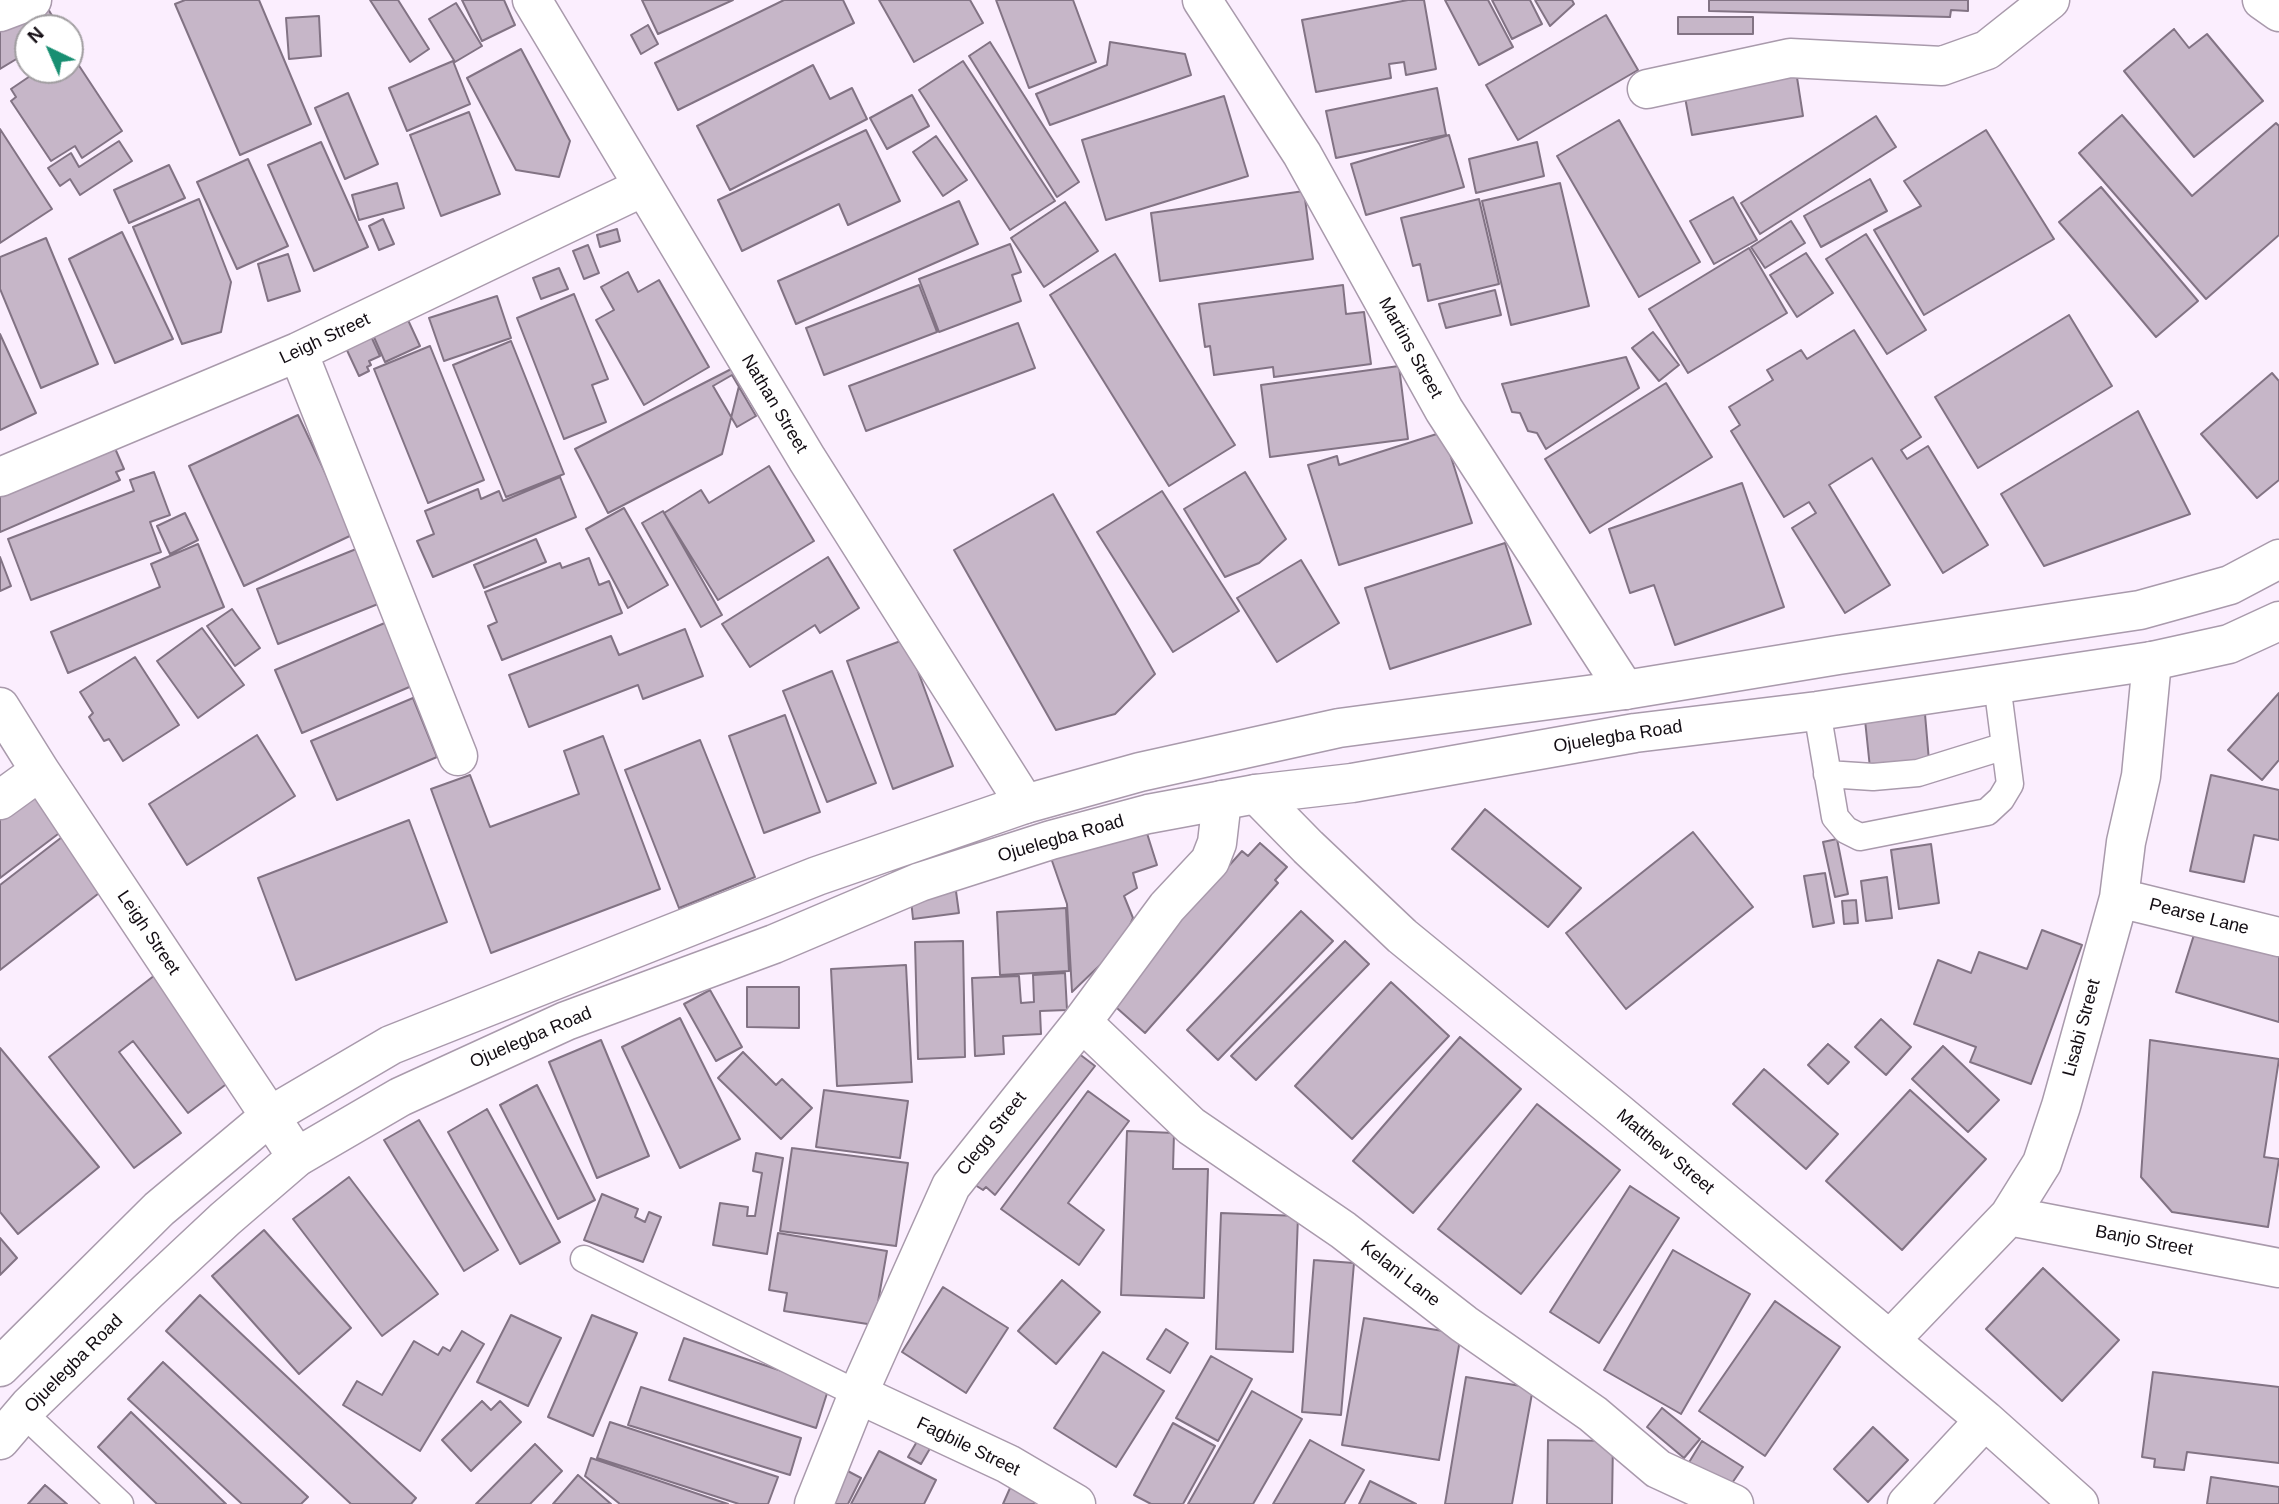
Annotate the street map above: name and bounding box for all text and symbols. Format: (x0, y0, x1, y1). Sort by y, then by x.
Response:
north arrow (14, 14, 84, 84)
text: N (23, 23, 48, 47)
street label: Martins Street (1373, 294, 1447, 402)
street label: Leigh Street (276, 309, 374, 369)
street label: Nathan Street (736, 351, 812, 457)
street label: Ojuelegba Road (1552, 716, 1684, 758)
street label: Ojuelegba Road (995, 811, 1127, 867)
street label: Leigh Street (112, 887, 184, 979)
street label: Pearse Lane (2147, 894, 2251, 940)
street label: Lisabi Street (2059, 977, 2105, 1079)
street label: Ojuelegba Road (467, 1003, 595, 1073)
street label: Clegg Street (953, 1088, 1031, 1180)
street label: Matthew Street (1612, 1105, 1718, 1199)
street label: Banjo Street (2093, 1221, 2195, 1261)
street label: Kelani Lane (1356, 1236, 1444, 1312)
street label: Ojuelegba Road (20, 1310, 128, 1418)
street label: Fagbile Street (913, 1413, 1023, 1481)

